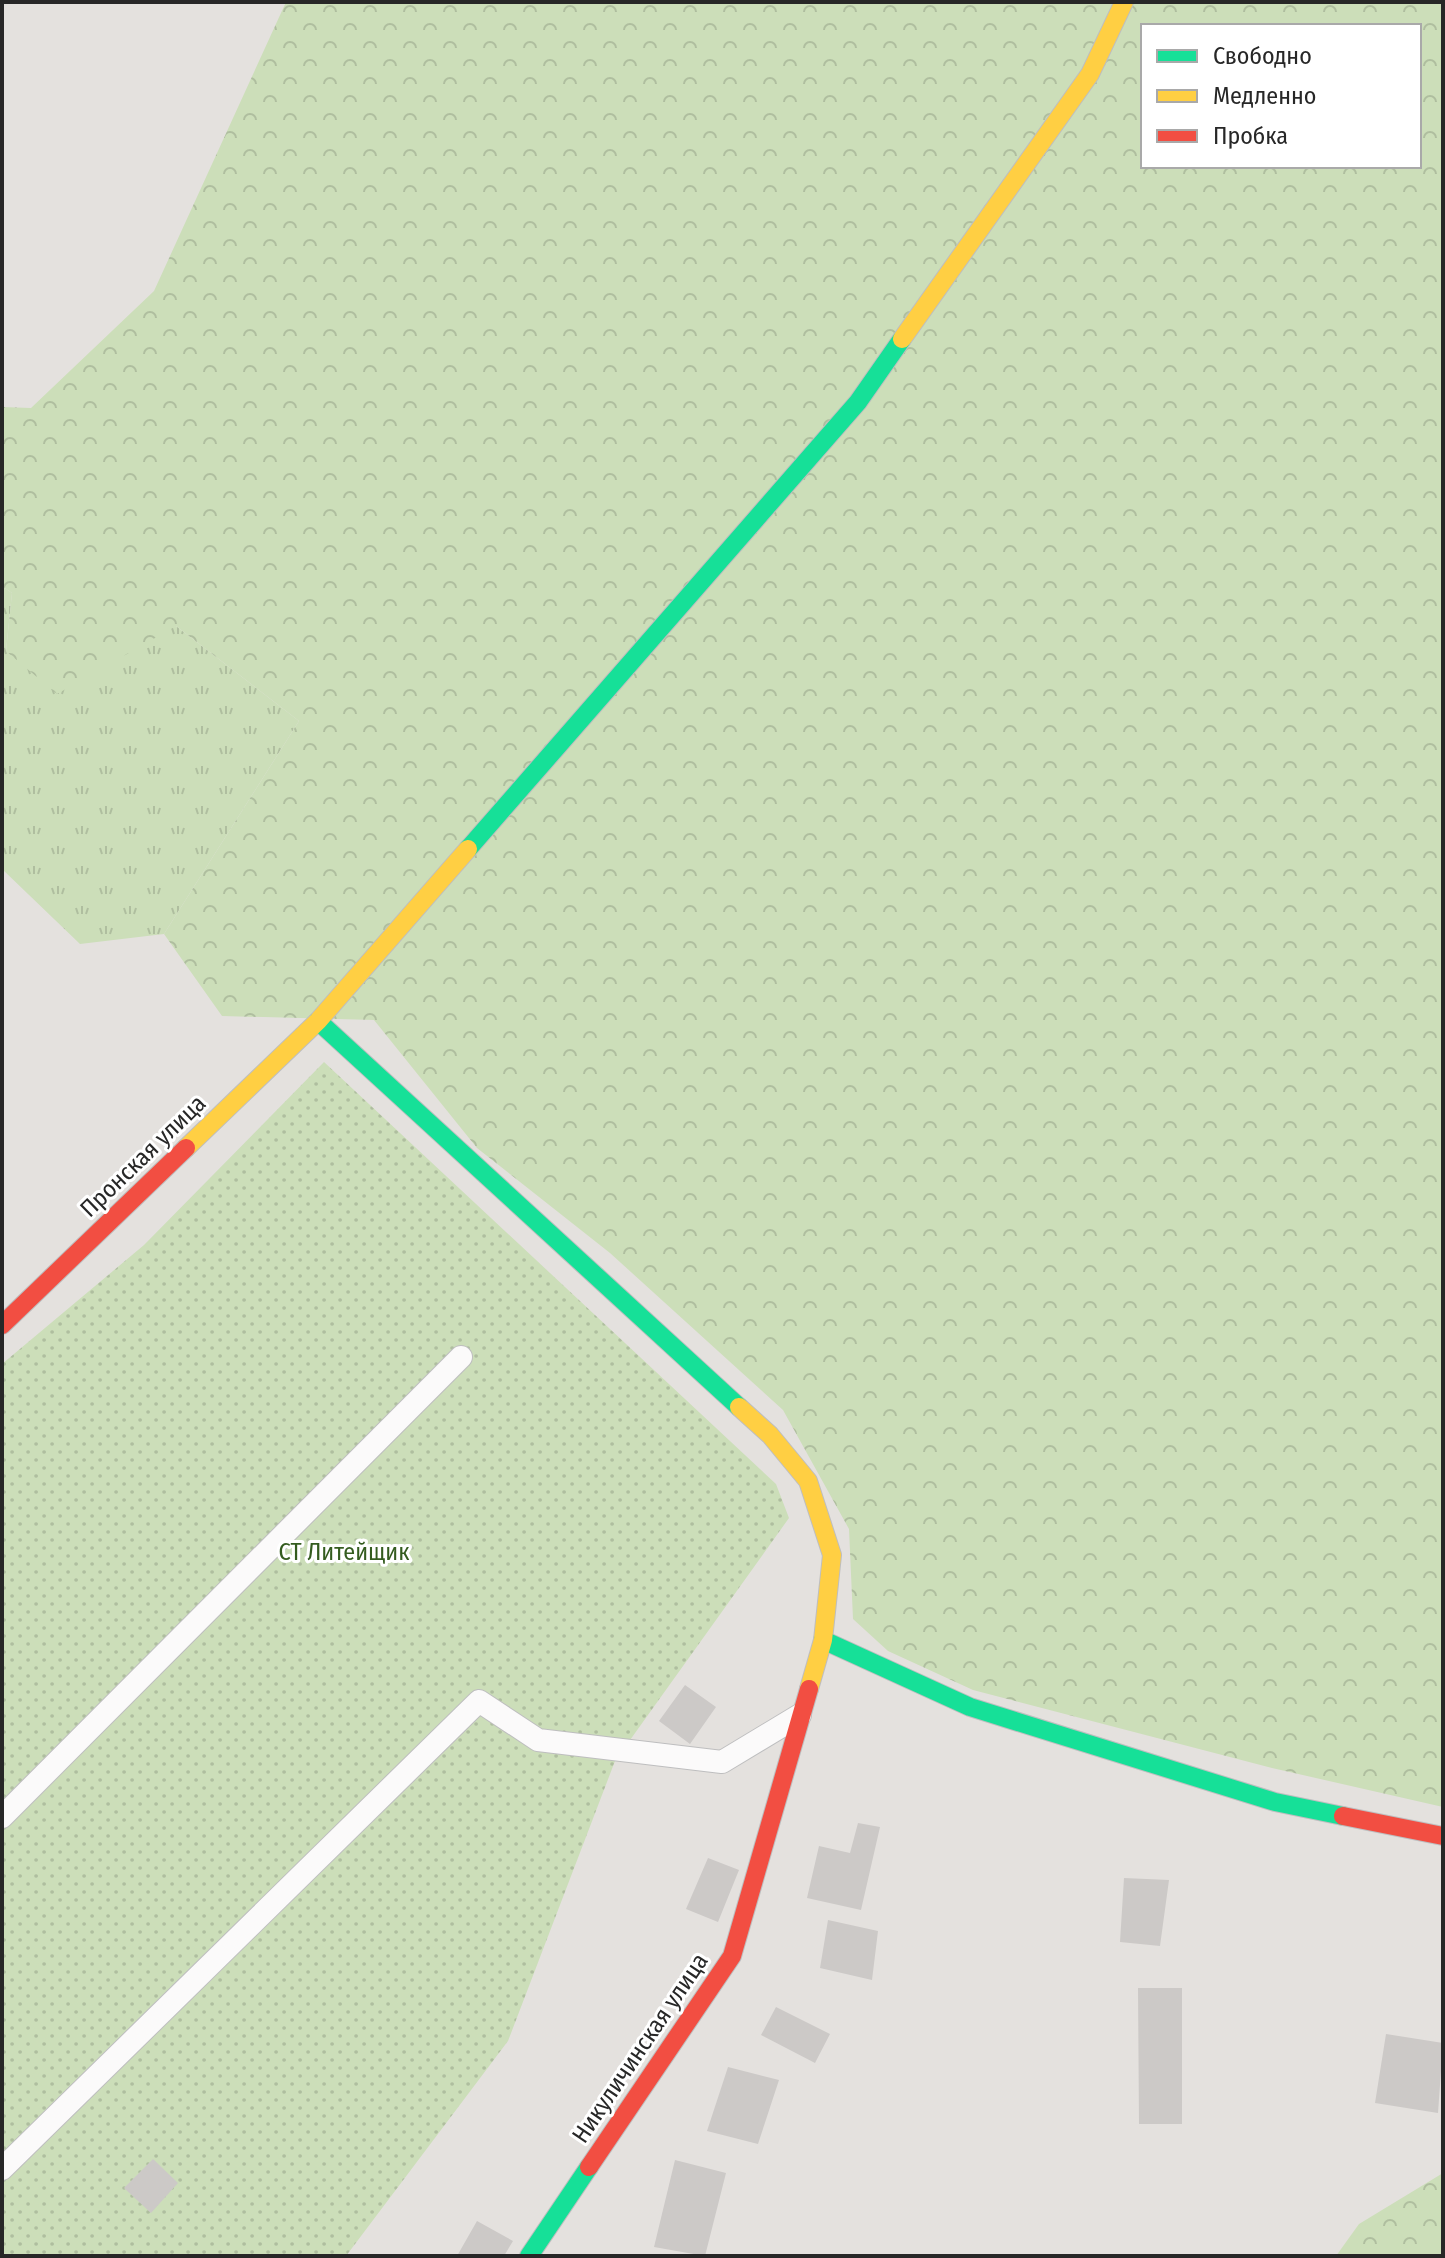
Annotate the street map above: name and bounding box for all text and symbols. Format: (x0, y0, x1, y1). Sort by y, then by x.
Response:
legend (1141, 24, 1421, 168)
text: Свободно (1213, 42, 1312, 70)
text: Медленно (1213, 82, 1316, 110)
text: Пробка (1213, 122, 1288, 150)
street label: Пронская улица (75, 1089, 211, 1223)
park label: СТ Литейщик (278, 1538, 410, 1566)
street label: Никуличинская улица (566, 1948, 714, 2148)

